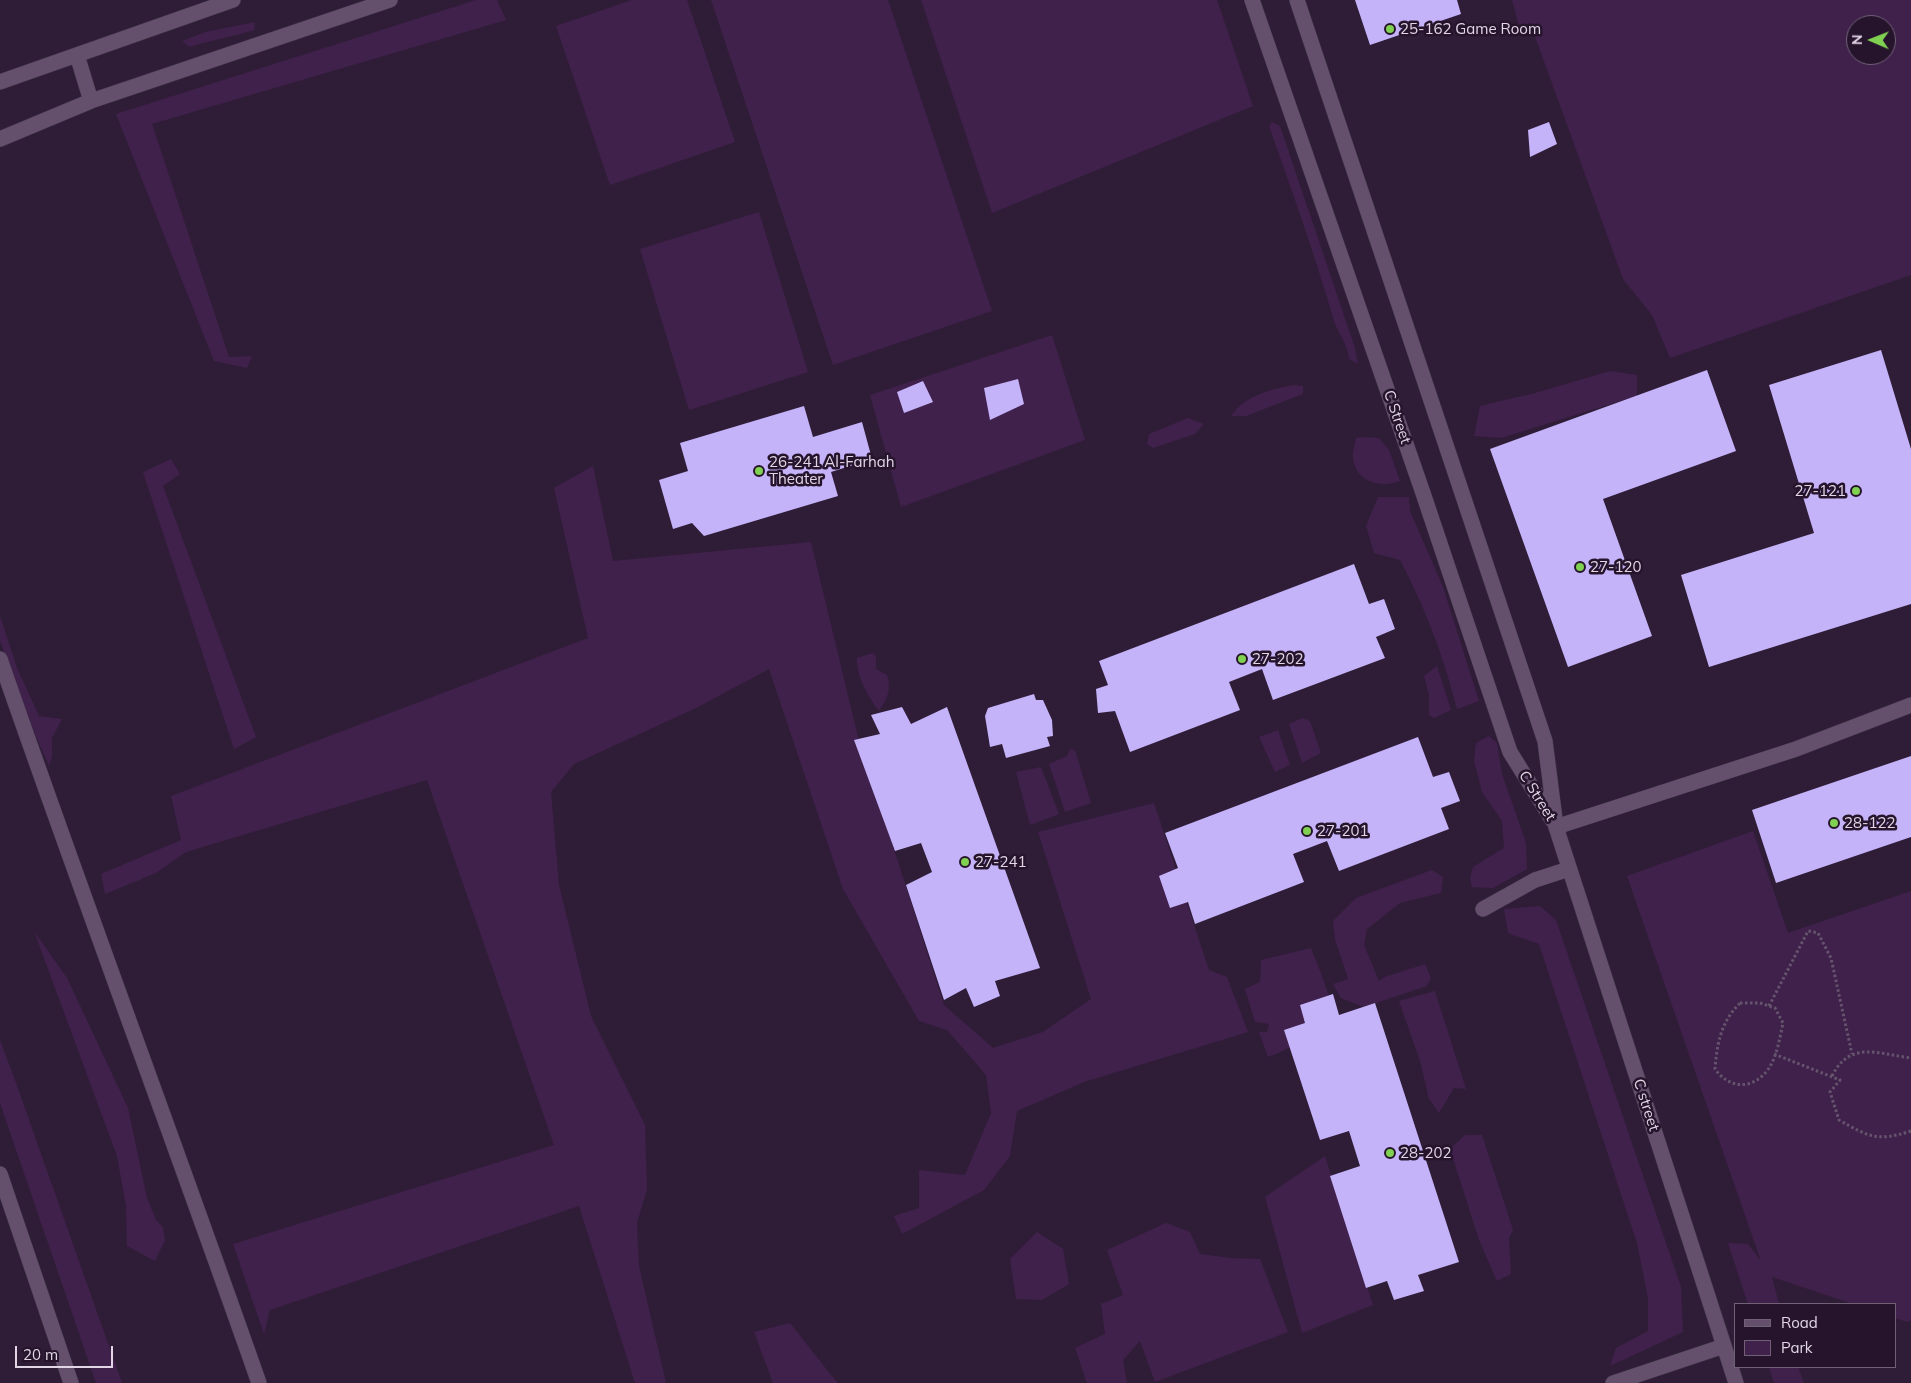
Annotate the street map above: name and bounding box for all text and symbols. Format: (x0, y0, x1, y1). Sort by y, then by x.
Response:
north arrow (1846, 15, 1896, 65)
place label: 25-162 Game Room (1400, 20, 1541, 38)
marker: 25-162 Game Room (1384, 23, 1396, 35)
text: N (1848, 34, 1866, 45)
street label: C Street (1379, 388, 1415, 446)
place label: 26-241 Al-Farhah Theater (769, 453, 895, 488)
marker: 26-241 Al-Farhah Theater (753, 465, 765, 477)
place label: 27-121 (1795, 482, 1846, 500)
marker: 27-121 (1850, 485, 1862, 497)
place label: 27-120 (1590, 558, 1641, 576)
marker: 27-120 (1574, 561, 1586, 573)
place label: 27-202 (1252, 650, 1303, 668)
marker: 27-202 (1236, 653, 1248, 665)
street label: C Street (1515, 768, 1559, 824)
place label: 28-122 (1844, 814, 1895, 832)
marker: 28-122 (1828, 817, 1840, 829)
place label: 27-201 (1317, 822, 1368, 840)
marker: 27-201 (1301, 825, 1313, 837)
place label: 27-241 (975, 853, 1026, 871)
marker: 27-241 (959, 856, 971, 868)
street label: C street (1629, 1077, 1663, 1133)
place label: 28-202 (1400, 1144, 1451, 1162)
marker: 28-202 (1384, 1147, 1396, 1159)
legend (1734, 1303, 1896, 1368)
text: Road (1781, 1313, 1818, 1332)
scale bar (18, 1336, 115, 1368)
text: Park (1781, 1338, 1813, 1357)
text: 20 m (23, 1345, 58, 1364)

